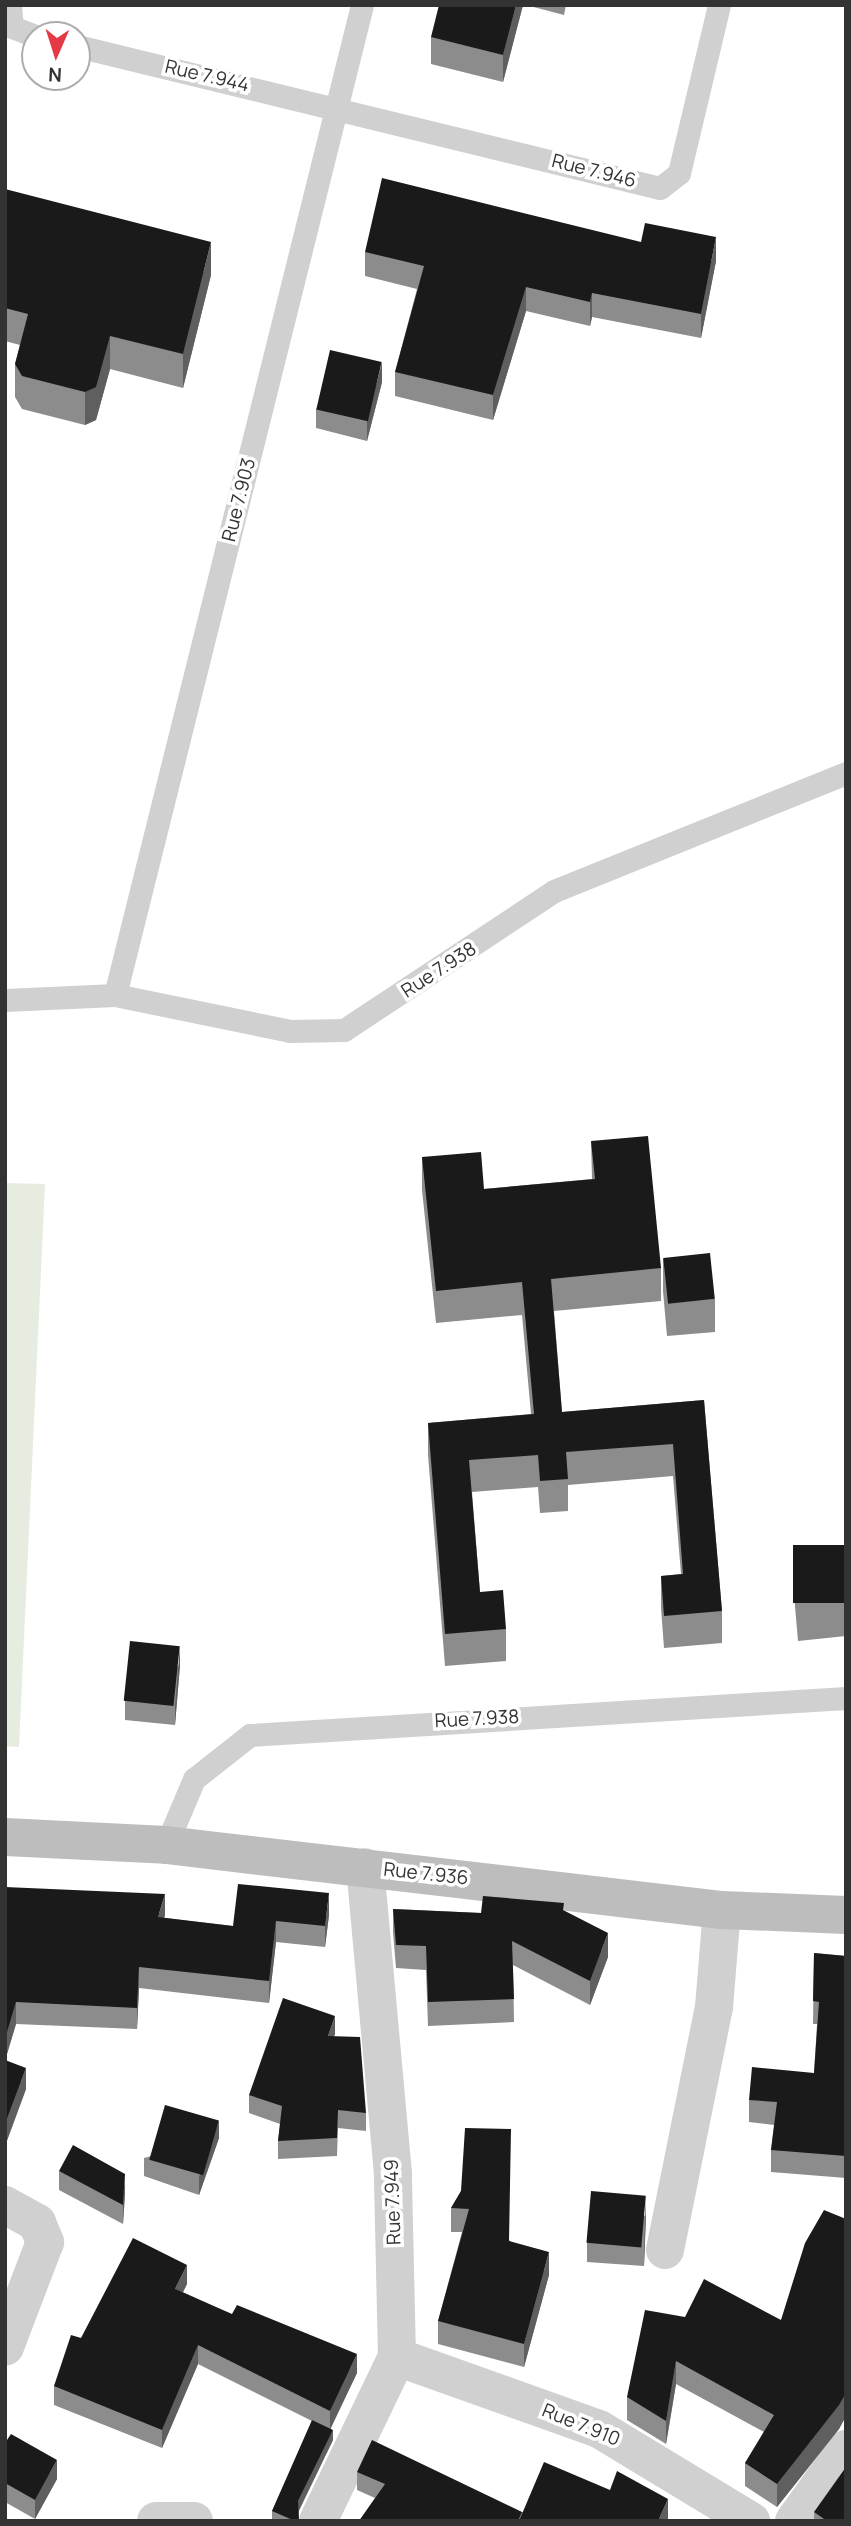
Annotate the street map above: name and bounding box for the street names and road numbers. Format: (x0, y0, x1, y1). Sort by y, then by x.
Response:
street label: Rue 7.944 (163, 55, 251, 97)
street label: Rue 7.946 (550, 150, 638, 192)
street label: Rue 7.903 (218, 456, 260, 544)
street label: Rue 7.938 (397, 937, 481, 1003)
street label: Rue 7.938 (434, 1705, 520, 1733)
street label: Rue 7.936 (382, 1858, 470, 1890)
street label: Rue 7.949 (380, 2159, 406, 2245)
street label: Rue 7.910 (539, 2399, 623, 2451)

